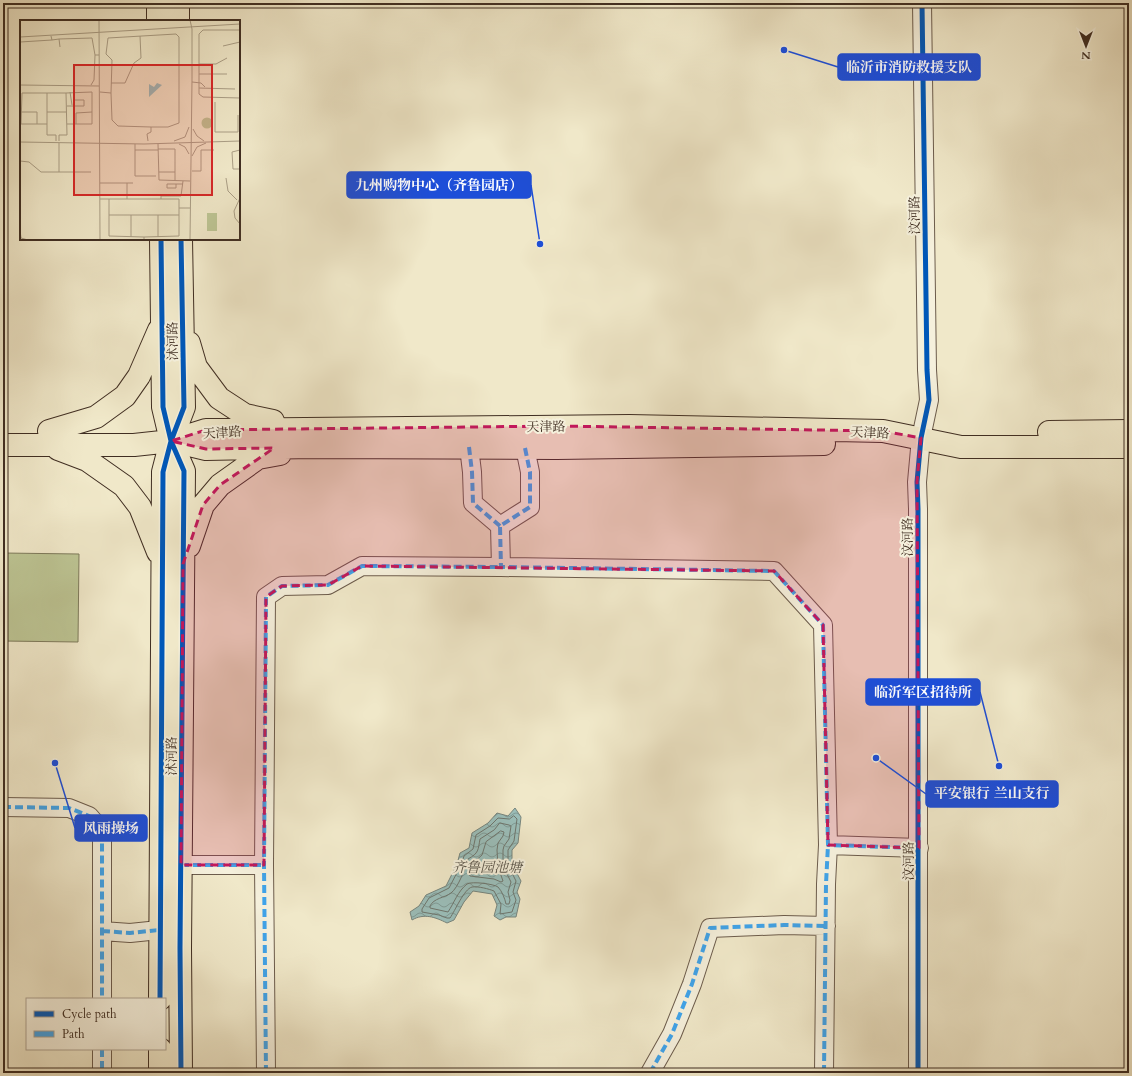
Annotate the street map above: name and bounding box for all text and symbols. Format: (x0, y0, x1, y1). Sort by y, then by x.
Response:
inset map (20, 20, 240, 240)
north arrow (1066, 26, 1106, 66)
text: N (1081, 48, 1091, 63)
callout: 临沂市消防救援支队 (838, 54, 980, 80)
text: 临沂市消防救援支队 (846, 58, 972, 77)
callout: 九州购物中心（齐鲁园店） (347, 172, 531, 198)
text: 九州购物中心（齐鲁园店） (355, 176, 523, 195)
street label: 汶河路 (906, 195, 924, 235)
street label: 沭河路 (164, 321, 182, 361)
street label: 天津路 (526, 418, 566, 436)
street label: 天津路 (202, 423, 242, 443)
street label: 天津路 (850, 423, 890, 443)
street label: 汶河路 (899, 517, 917, 557)
callout: 临沂军区招待所 (866, 679, 980, 705)
text: 临沂军区招待所 (874, 683, 972, 702)
street label: 沭河路 (163, 736, 181, 776)
callout: 平安银行 兰山支行 (926, 781, 1058, 807)
text: 平安银行 兰山支行 (934, 784, 1050, 803)
callout: 风雨操场 (75, 815, 147, 841)
text: 风雨操场 (83, 819, 139, 838)
street label: 汶河路 (900, 841, 918, 881)
water label: 齐鲁园池塘 (452, 858, 524, 877)
legend (26, 998, 166, 1050)
text: Cycle path (62, 1006, 117, 1022)
text: Path (62, 1026, 85, 1042)

